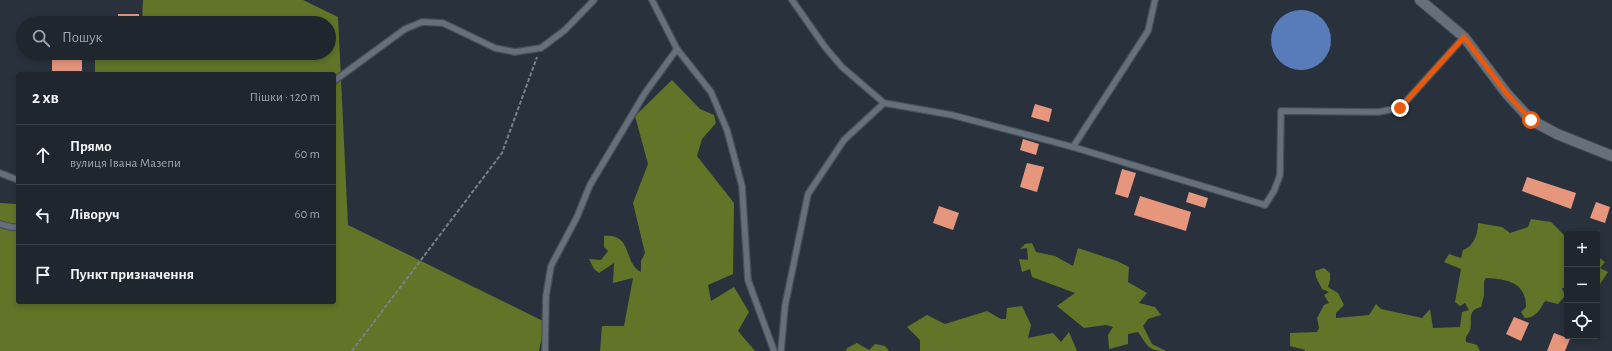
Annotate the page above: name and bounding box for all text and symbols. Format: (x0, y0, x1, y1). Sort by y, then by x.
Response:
search box (16, 16, 336, 60)
icon: search (30, 27, 52, 49)
text: Пошук (62, 30, 102, 45)
text: 2 хв (32, 89, 59, 106)
text: Пішки · 120 m (250, 91, 320, 104)
route end (1391, 99, 1409, 117)
route start (1522, 111, 1540, 129)
text: Прямо (70, 139, 112, 154)
icon: ahead (32, 144, 54, 166)
text: 60 m (294, 148, 320, 161)
text: вулиця Івана Мазепи (70, 157, 181, 170)
icon: left (32, 204, 54, 226)
text: Ліворуч (70, 207, 120, 222)
text: 60 m (294, 208, 320, 221)
map controls (1564, 231, 1600, 339)
button: + (1564, 231, 1600, 267)
icon: arrive (32, 264, 54, 286)
text: Пункт призначення (70, 267, 194, 282)
button: − (1564, 267, 1600, 303)
button: locate (1564, 303, 1600, 339)

